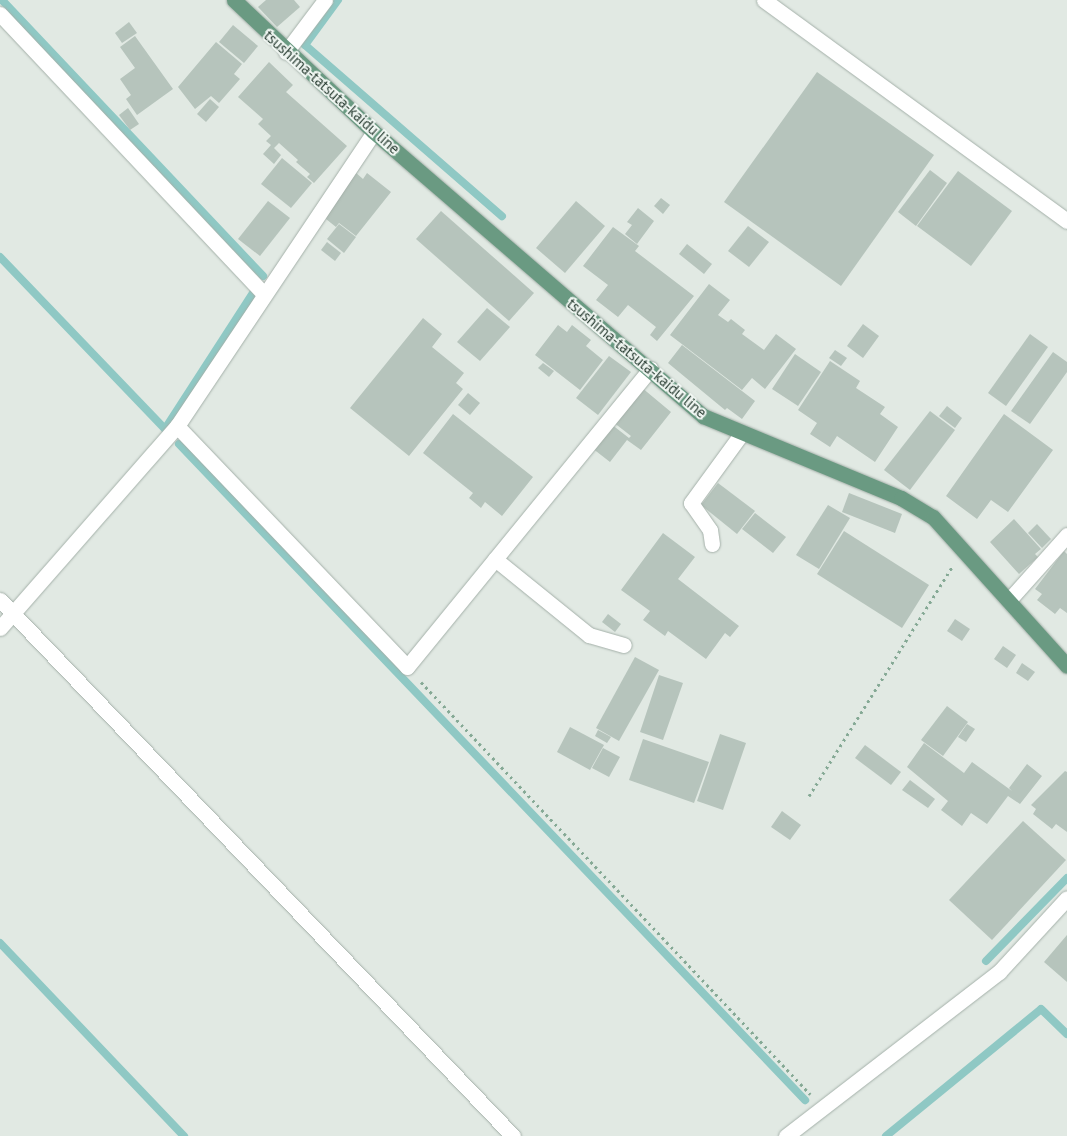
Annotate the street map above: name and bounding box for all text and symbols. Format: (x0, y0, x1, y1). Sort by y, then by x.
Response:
street label: tsushima-tatsuta-kaidu line (261, 26, 403, 158)
street label: tsushima-tatsuta-kaidu line (564, 295, 710, 421)

